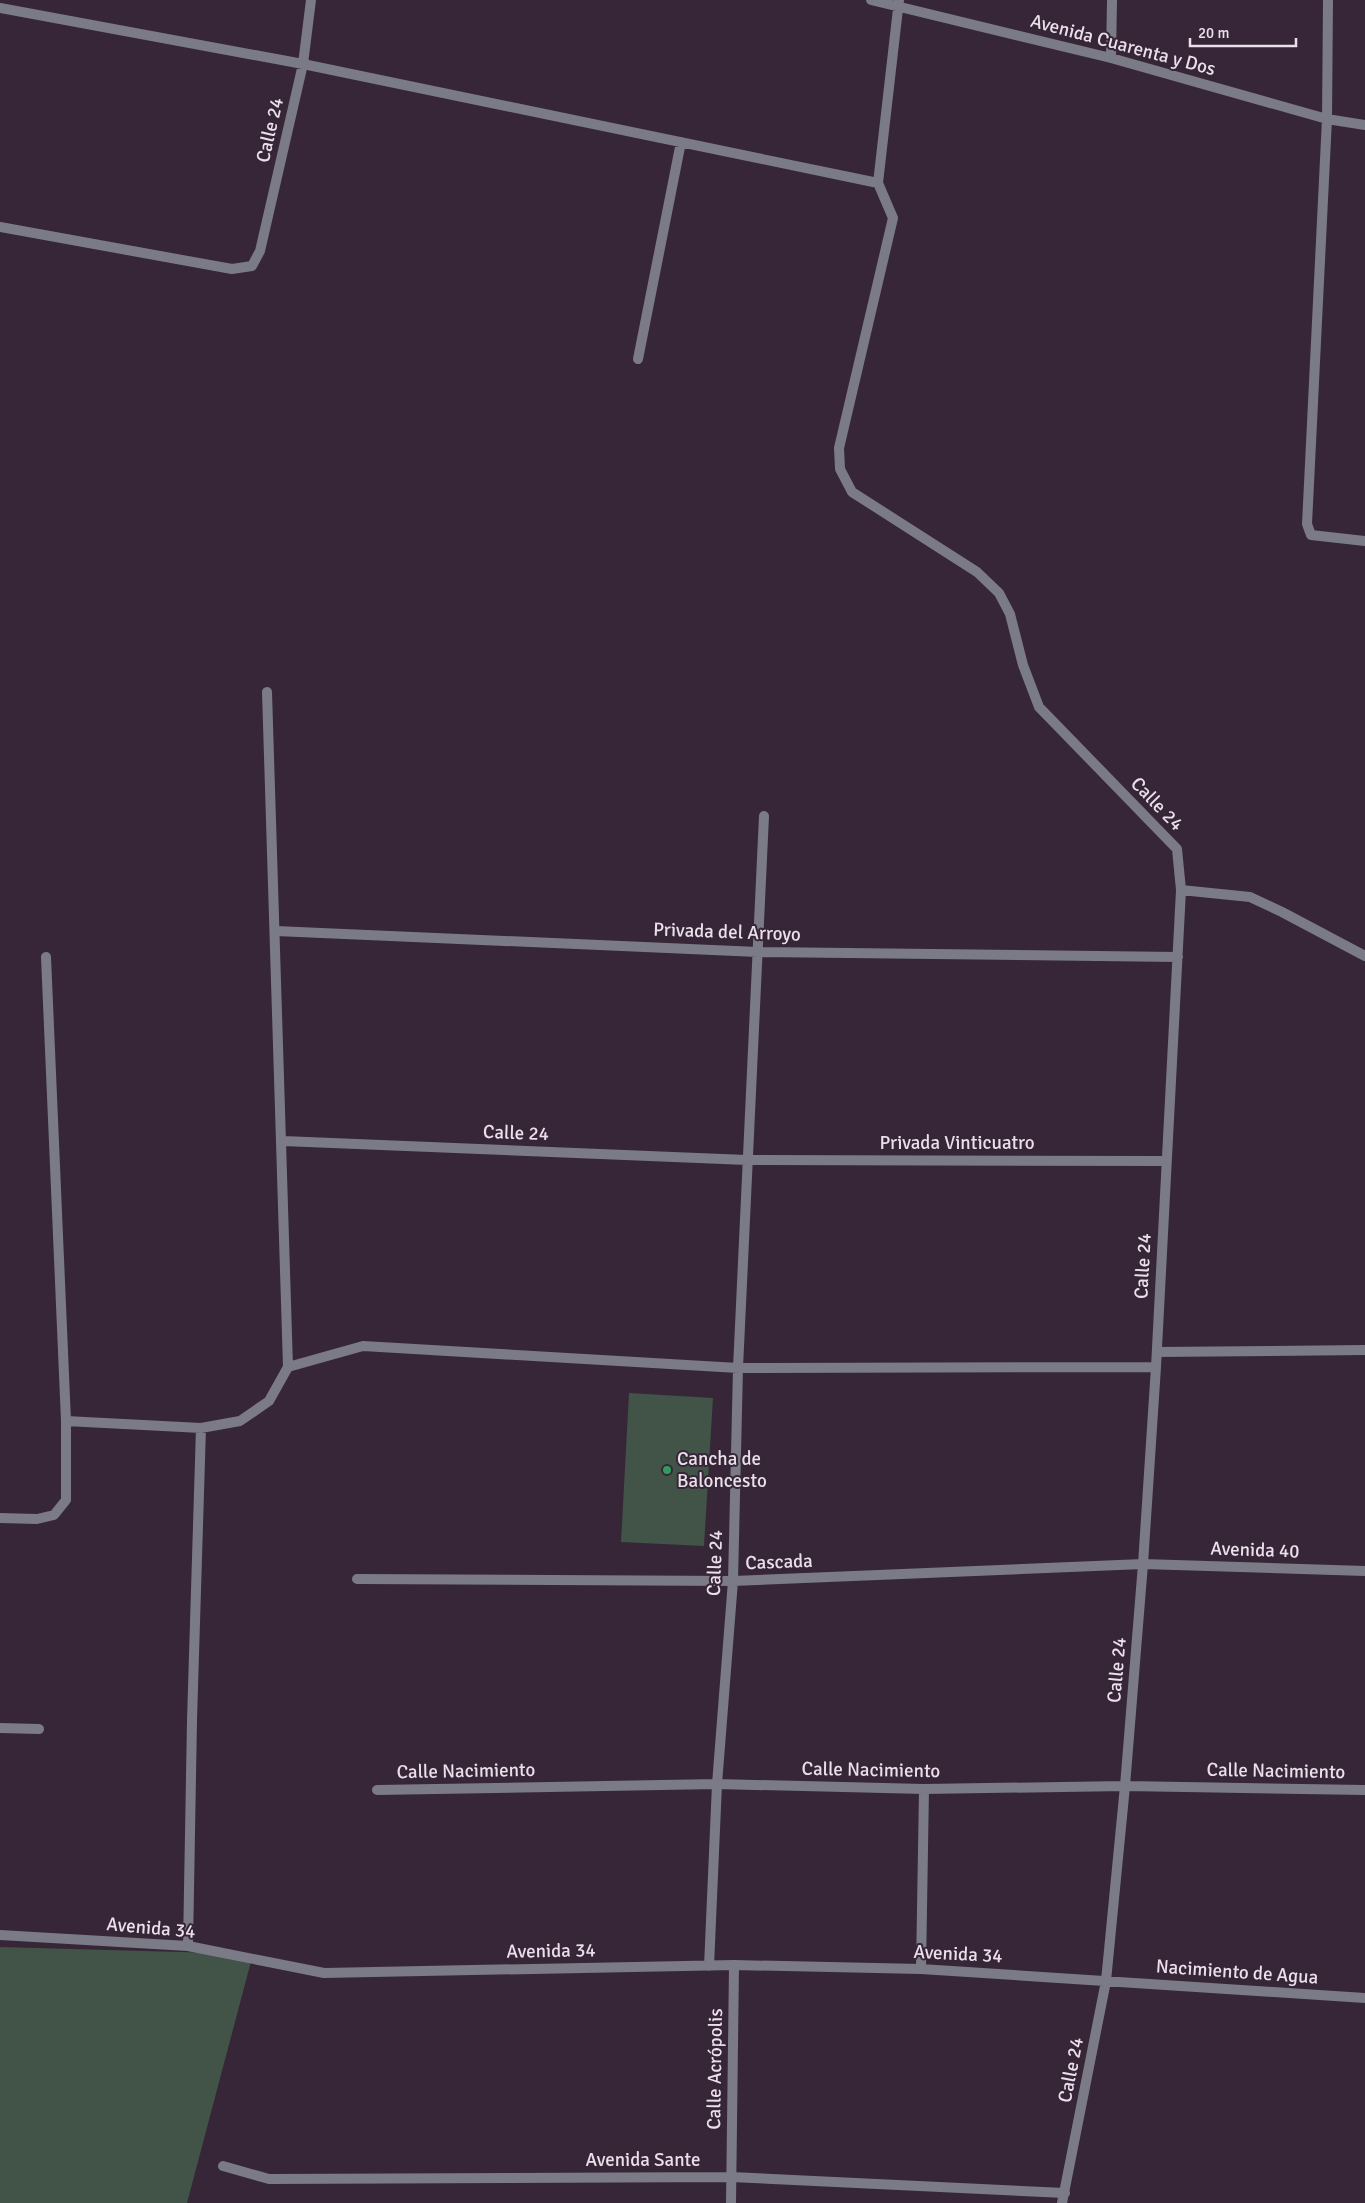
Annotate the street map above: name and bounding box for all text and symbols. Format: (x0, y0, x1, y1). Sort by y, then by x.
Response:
street label: Avenida Cuarenta y Dos (1028, 9, 1218, 81)
scale bar (1190, 15, 1296, 47)
text: 20 m (1198, 24, 1229, 42)
street label: Calle 24 (251, 95, 289, 165)
street label: Calle 24 (1125, 772, 1189, 836)
street label: Privada del Arroyo (653, 917, 801, 947)
street label: Calle 24 (483, 1120, 549, 1146)
street label: Privada Vinticuatro (879, 1131, 1035, 1155)
street label: Calle 24 (1129, 1232, 1157, 1300)
place label: Cancha de Baloncesto (677, 1447, 767, 1493)
marker: Cancha de Baloncesto (661, 1464, 673, 1476)
street label: Calle 24 (702, 1530, 728, 1596)
street label: Avenida 40 (1210, 1536, 1300, 1564)
street label: Cascada (745, 1549, 813, 1575)
street label: Calle 24 (1102, 1636, 1132, 1704)
street label: Calle Nacimiento (801, 1757, 941, 1783)
street label: Calle Nacimiento (396, 1758, 536, 1784)
street label: Calle Nacimiento (1206, 1758, 1346, 1784)
street label: Avenida 34 (106, 1912, 196, 1944)
street label: Avenida 34 (506, 1938, 596, 1964)
street label: Avenida 34 (913, 1940, 1003, 1968)
street label: Nacimiento de Agua (1155, 1954, 1319, 1990)
street label: Calle Acrópolis (702, 2008, 728, 2130)
street label: Calle 24 (1053, 2035, 1089, 2105)
street label: Avenida Sante (585, 2148, 701, 2172)

